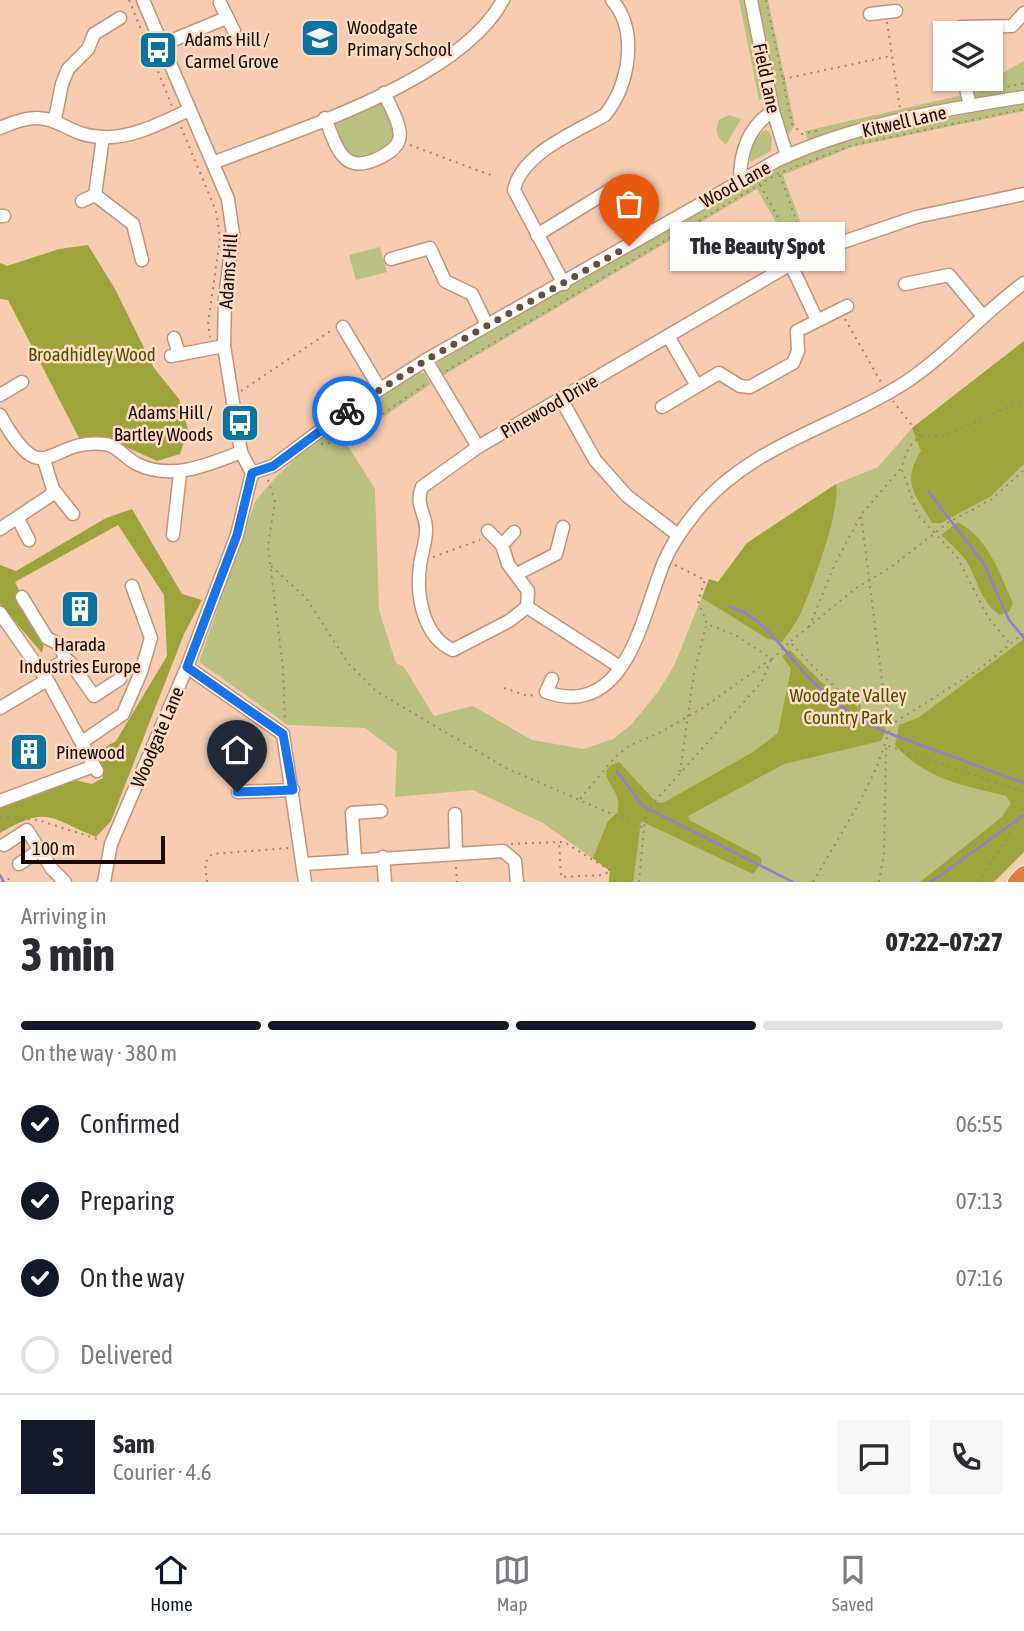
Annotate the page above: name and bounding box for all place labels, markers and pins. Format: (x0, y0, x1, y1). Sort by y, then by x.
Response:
place label: Woodgate Primary School (347, 16, 452, 60)
school or university icon: Woodgate Primary School (299, 17, 341, 59)
place label: Adams Hill / Carmel Grove (185, 28, 279, 72)
bus stop icon: Adams Hill / Carmel Grove (137, 29, 179, 71)
pin (599, 174, 659, 246)
callout: The Beauty Spot (671, 222, 846, 270)
place label: Adams Hill / Bartley Woods (114, 401, 214, 445)
bus stop icon: Adams Hill / Bartley Woods (219, 402, 261, 444)
building icon: Harada Industries Europe (59, 588, 101, 630)
place label: Harada Industries Europe (19, 633, 141, 677)
pin (207, 720, 267, 792)
building icon: Pinewood (8, 731, 50, 773)
place label: Pinewood (56, 741, 125, 763)

